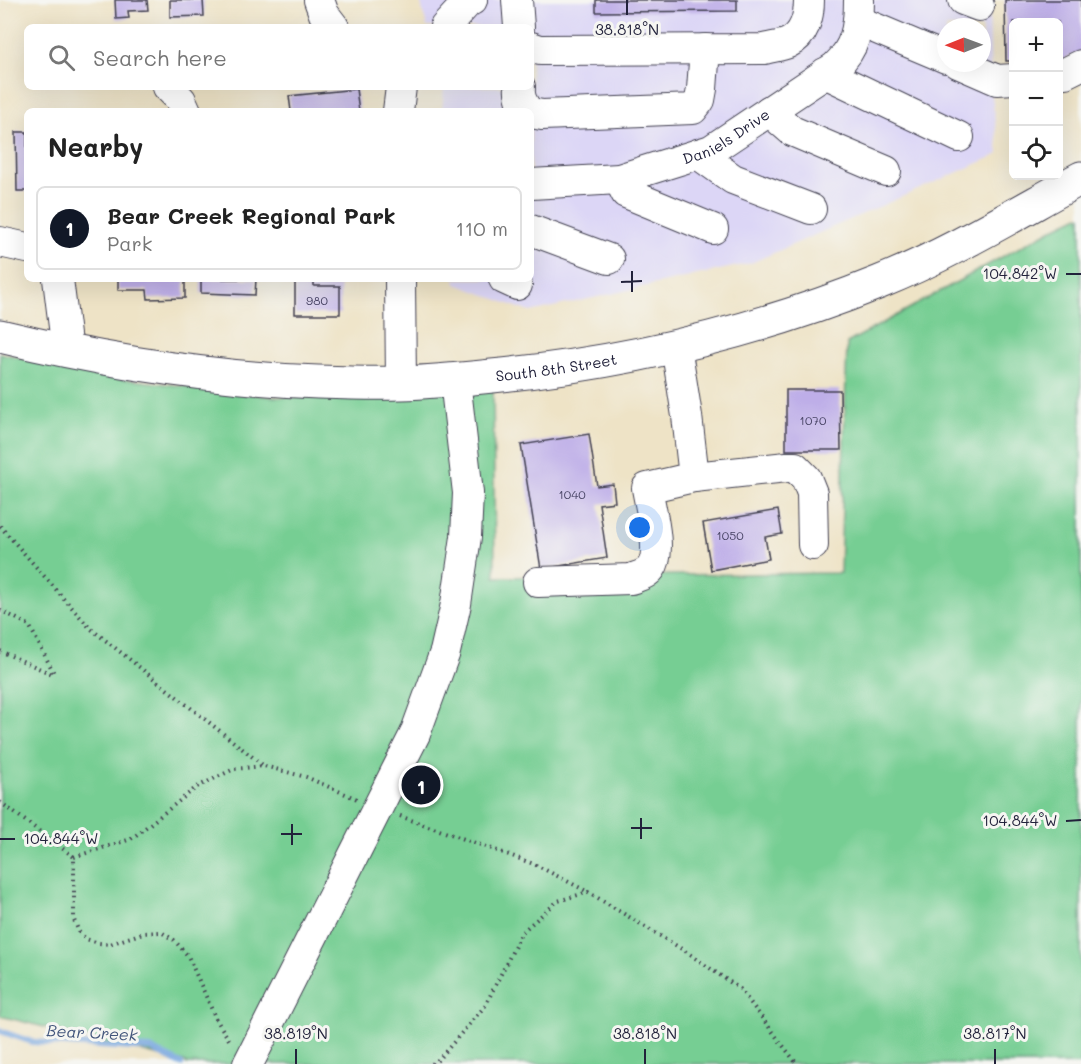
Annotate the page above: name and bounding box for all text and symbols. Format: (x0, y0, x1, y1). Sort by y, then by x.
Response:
north arrow (937, 18, 991, 72)
map controls (1009, 18, 1063, 180)
button: + (1009, 18, 1063, 72)
text: 38.818°N (595, 19, 659, 39)
search box (24, 24, 534, 90)
icon: search (45, 41, 78, 74)
text: Search here (93, 43, 227, 72)
button: − (1009, 72, 1063, 126)
street label: Daniels Drive (680, 104, 773, 168)
button: locate (1009, 126, 1063, 180)
text: Nearby (48, 130, 143, 164)
text: Bear Creek Regional Park (107, 201, 396, 230)
text: 1 (65, 215, 74, 241)
text: 110 m (455, 215, 508, 241)
text: Park (107, 230, 152, 256)
text: 104.842°W (983, 263, 1057, 283)
house number: 980 (306, 292, 328, 308)
street label: South 8th Street (495, 349, 619, 386)
house number: 1070 (800, 412, 827, 428)
house number: 1040 (558, 486, 586, 502)
your location (625, 513, 654, 542)
house number: 1050 (716, 527, 744, 543)
pin: 1 (402, 762, 440, 808)
text: 104.844°W (983, 810, 1057, 830)
text: 104.844°W (24, 828, 98, 848)
water label: Bear Creek (46, 1019, 138, 1045)
text: 38.819°N (264, 1023, 328, 1043)
text: 38.818°N (613, 1023, 677, 1043)
text: 38.817°N (963, 1023, 1027, 1043)

